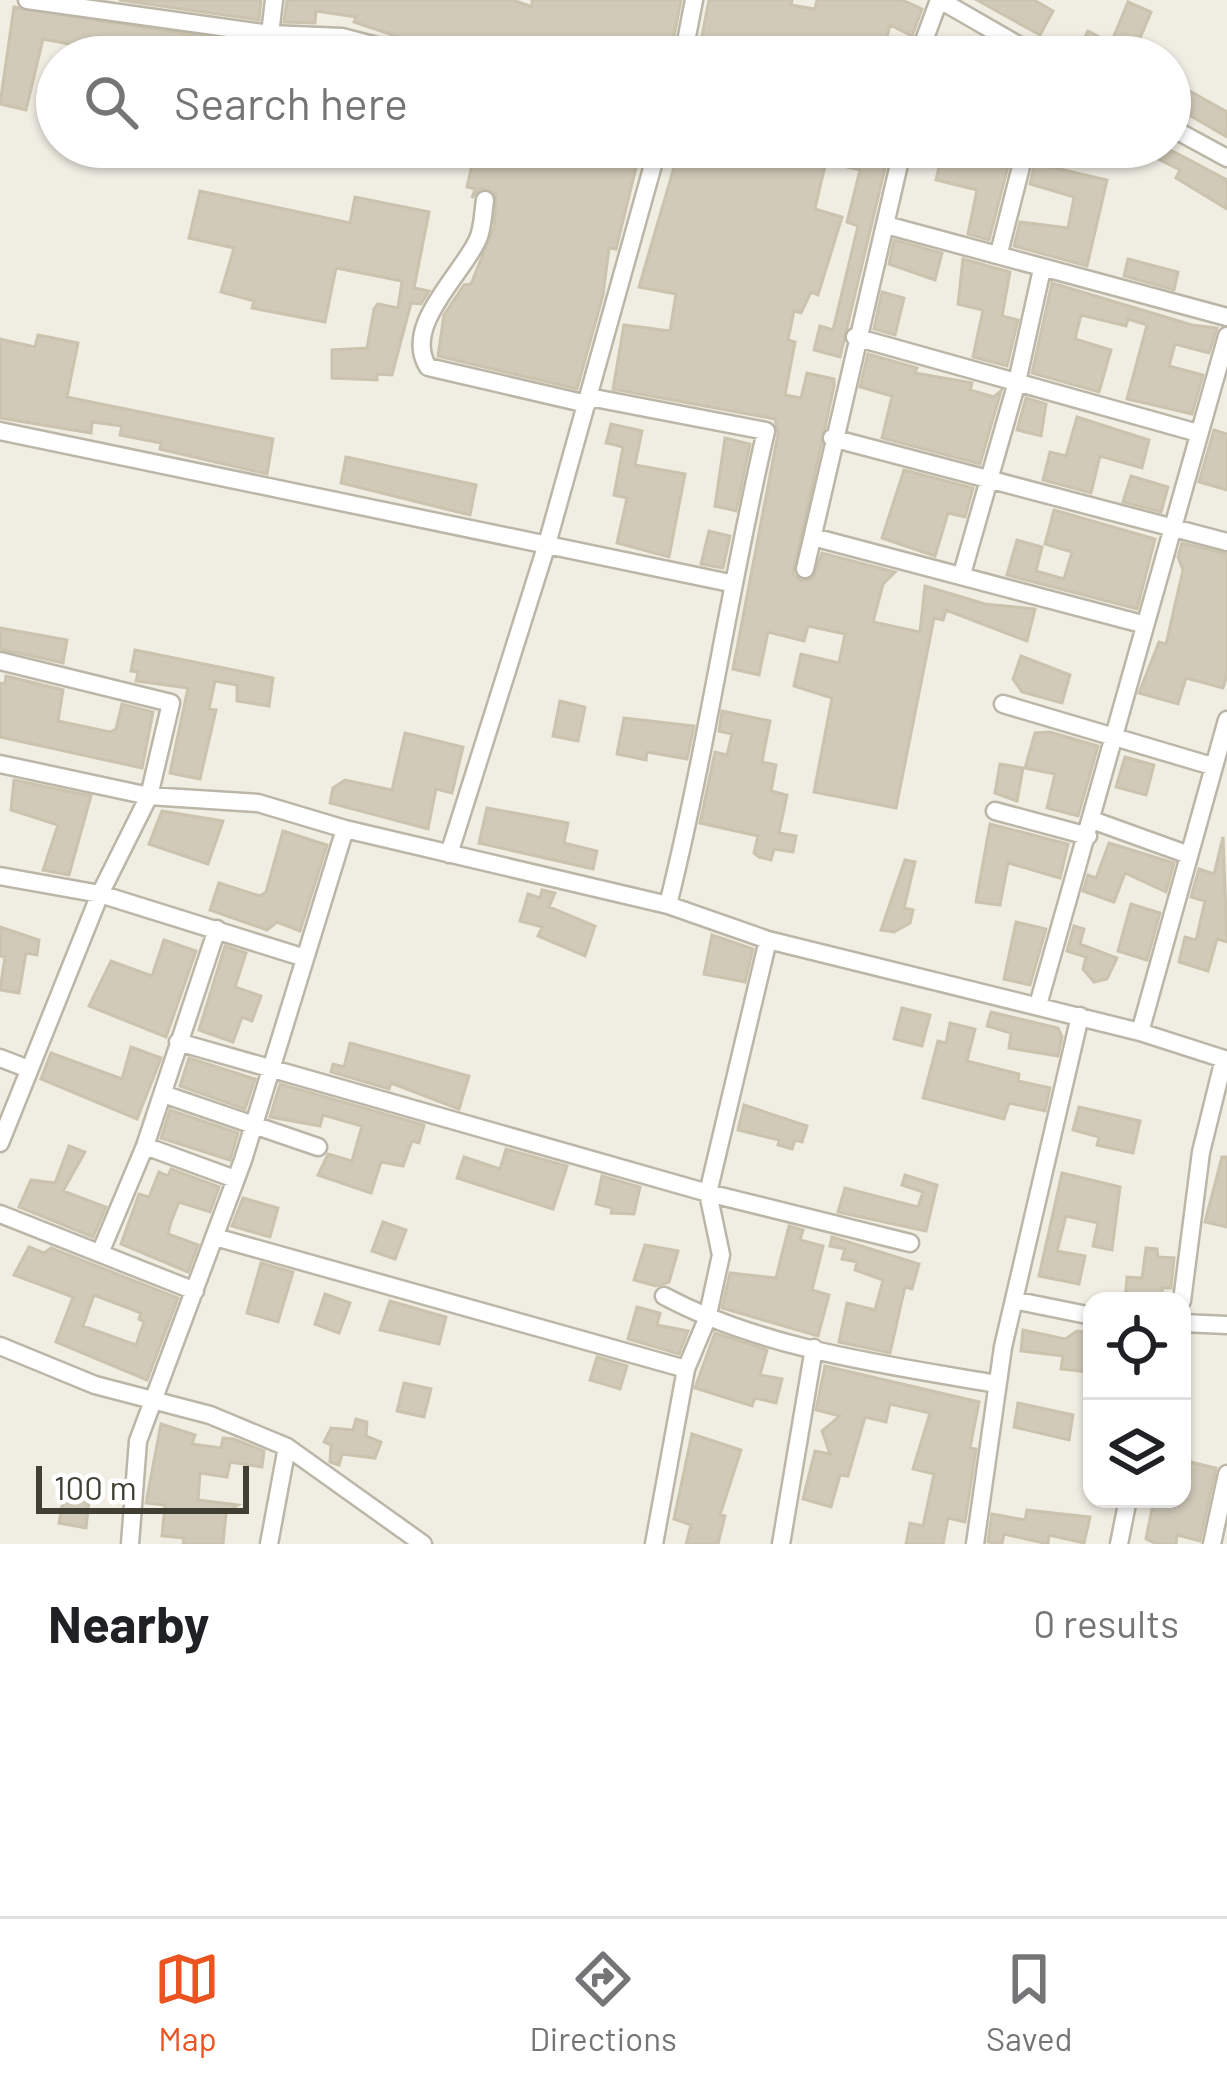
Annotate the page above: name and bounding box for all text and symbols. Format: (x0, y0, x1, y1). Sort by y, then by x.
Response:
search box (36, 36, 1191, 168)
icon: search (78, 69, 144, 135)
text: Search here (174, 75, 408, 129)
map controls (1083, 1292, 1191, 1508)
button: locate (1083, 1292, 1191, 1400)
button: layers (1083, 1400, 1191, 1508)
scale bar (36, 1460, 249, 1513)
text: 100 m (54, 1467, 137, 1507)
text: Nearby (48, 1592, 209, 1653)
text: 0 results (1033, 1599, 1179, 1646)
tab: Map (154, 1946, 220, 2058)
tab: Directions (529, 1946, 677, 2058)
tab: Saved (986, 1946, 1073, 2058)

